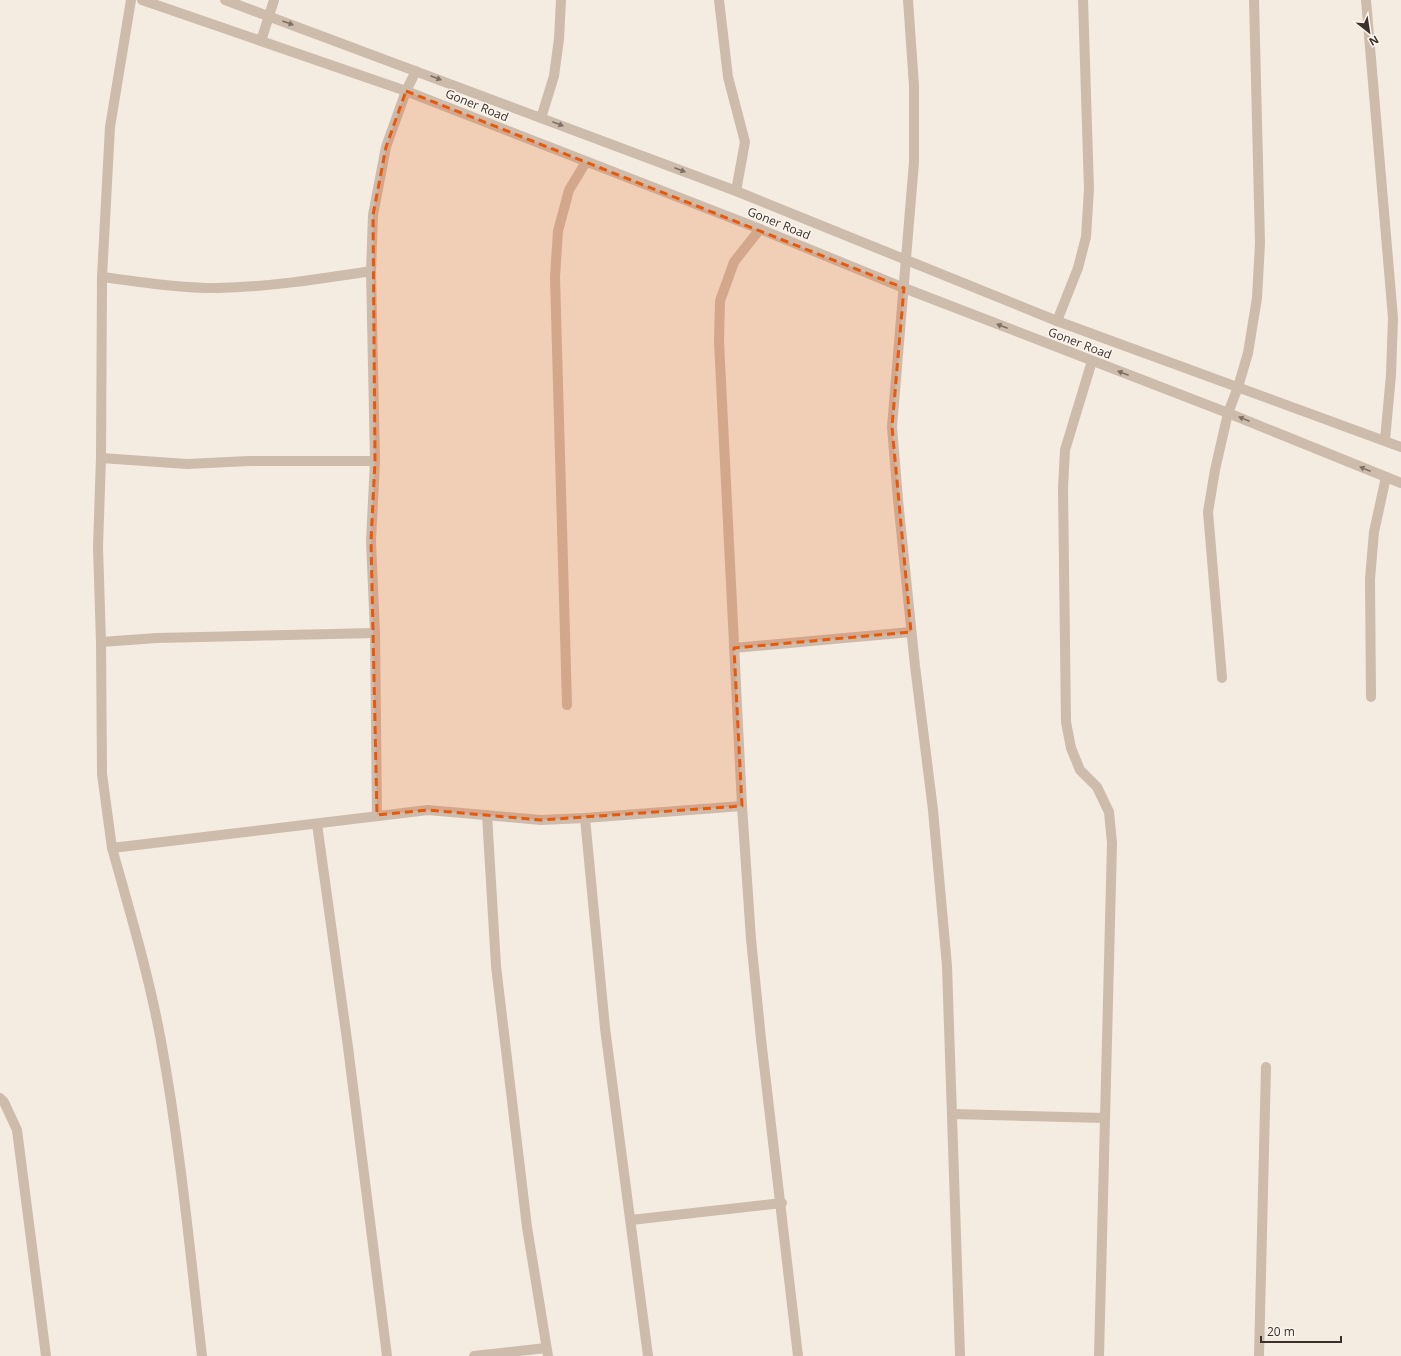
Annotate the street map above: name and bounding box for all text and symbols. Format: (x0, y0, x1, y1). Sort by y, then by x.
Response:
north arrow (1349, 12, 1389, 52)
one-way arrow (283, 21, 295, 27)
text: N (1367, 32, 1382, 50)
one-way arrow (431, 76, 443, 82)
street label: Goner Road (443, 85, 511, 125)
one-way arrow (552, 121, 564, 127)
one-way arrow (674, 167, 686, 173)
street label: Goner Road (745, 203, 813, 243)
one-way arrow (995, 323, 1007, 329)
street label: Goner Road (1046, 323, 1114, 363)
one-way arrow (1117, 370, 1129, 376)
one-way arrow (1238, 416, 1250, 422)
one-way arrow (1358, 465, 1370, 471)
scale bar (1261, 1318, 1341, 1344)
text: 20 m (1267, 1323, 1295, 1340)

